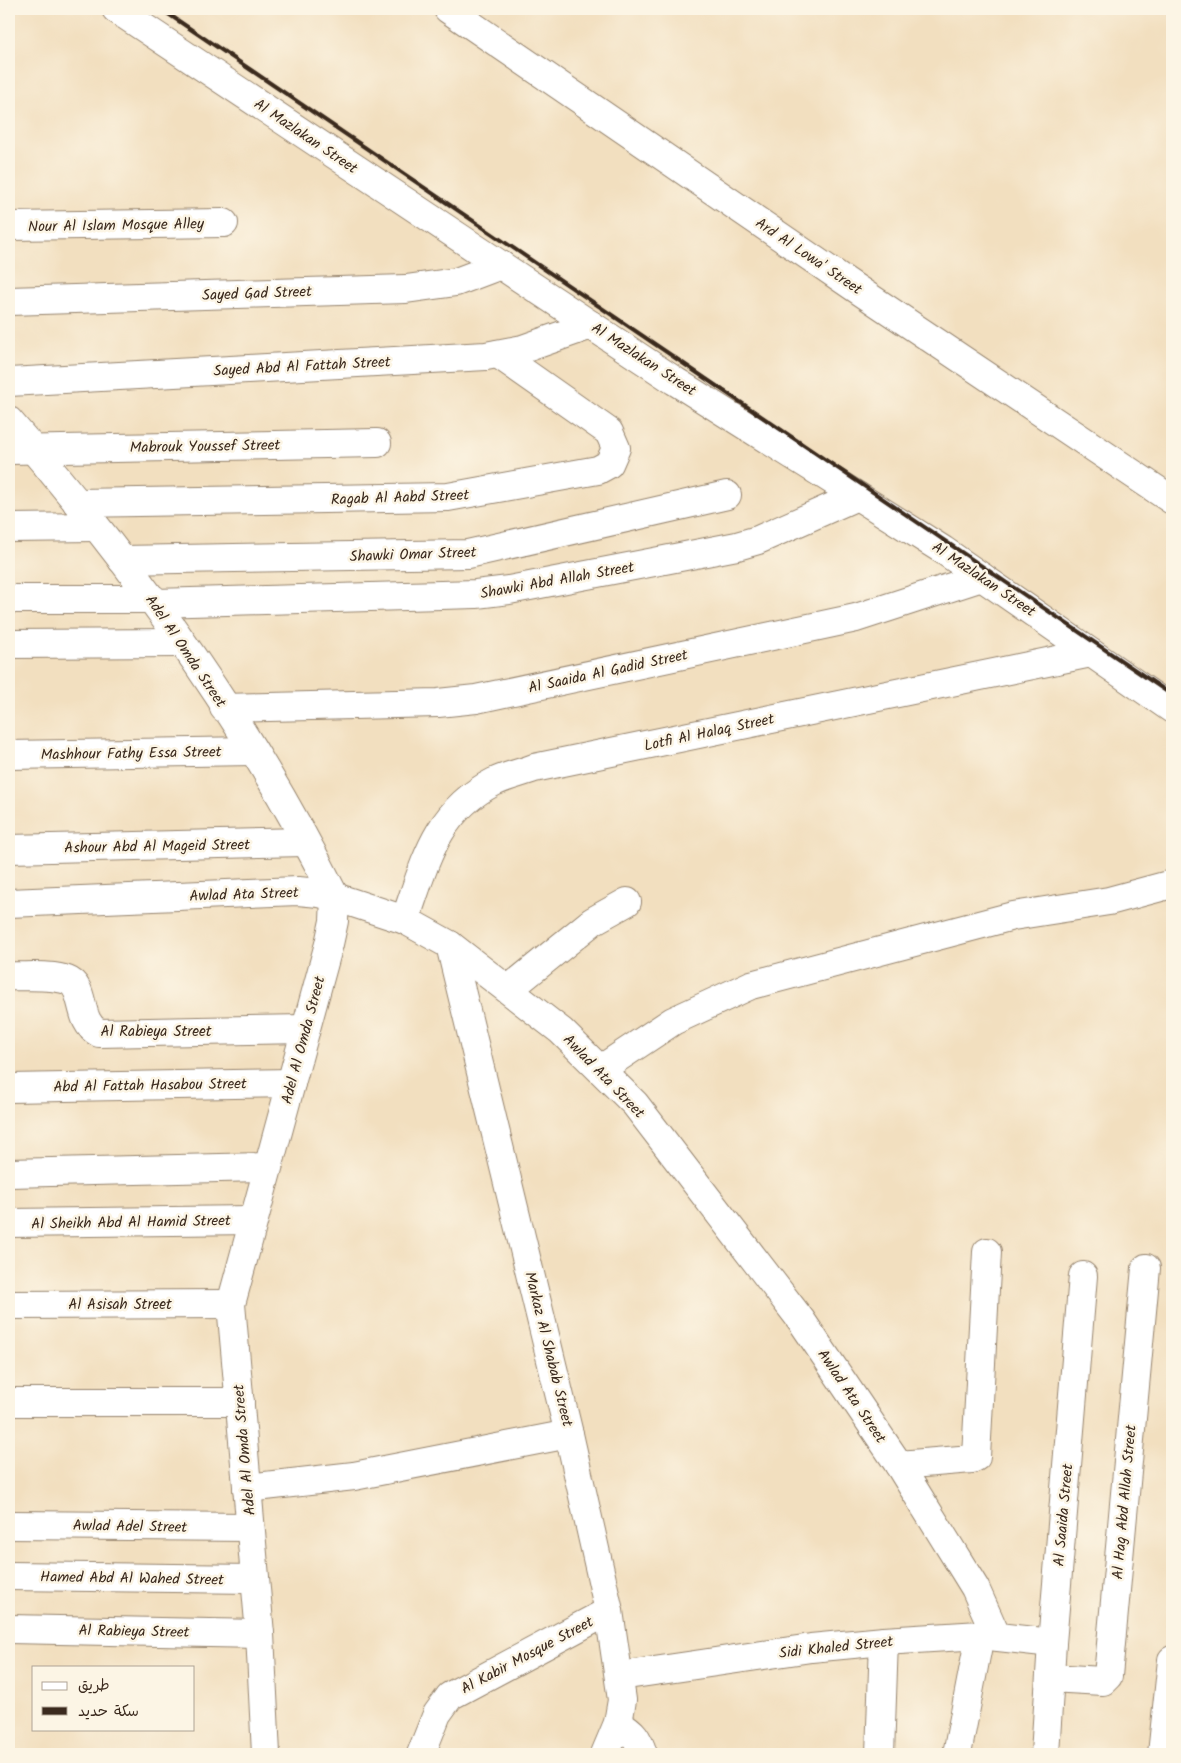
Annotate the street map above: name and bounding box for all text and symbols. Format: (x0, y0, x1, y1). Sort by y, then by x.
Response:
street label: Al Mazlakan Street (249, 93, 363, 181)
street label: Nour Al Islam Mosque Alley (28, 212, 205, 240)
street label: Ard Al Lowa' Street (750, 212, 867, 302)
street label: Sayed Gad Street (202, 280, 313, 308)
street label: Al Mazlakan Street (586, 317, 701, 403)
street label: Sayed Abd Al Fattah Street (213, 350, 391, 384)
street label: Mabrouk Youssef Street (129, 434, 281, 460)
street label: Ragab Al Aabd Street (331, 484, 470, 512)
street label: Al Mazlakan Street (927, 536, 1041, 624)
street label: Shawki Omar Street (349, 541, 477, 569)
street label: Shawki Abd Allah Street (478, 556, 636, 606)
street label: Adel Al Omda Street (138, 590, 232, 713)
street label: Al Saaida Al Gadid Street (526, 643, 690, 701)
street label: Lotfi Al Halaq Street (642, 707, 777, 758)
street label: Mashhour Fathy Essa Street (40, 740, 222, 768)
street label: Ashour Abd Al Mageid Street (64, 833, 250, 861)
street label: Awlad Ata Street (189, 881, 299, 909)
street label: Adel Al Omda Street (275, 973, 333, 1107)
street label: Al Rabieya Street (101, 1020, 212, 1044)
street label: Awlad Ata Street (557, 1029, 650, 1125)
street label: Abd Al Fattah Hasabou Street (53, 1072, 247, 1100)
street label: Al Sheikh Abd Al Hamid Street (31, 1209, 231, 1237)
street label: Markaz Al Shabab Street (517, 1269, 579, 1430)
street label: Al Asisah Street (68, 1293, 172, 1317)
street label: Awlad Ata Street (811, 1344, 892, 1449)
street label: Adel Al Omda Street (227, 1383, 263, 1516)
street label: Al Hag Abd Allah Street (1106, 1424, 1144, 1580)
street label: Al Saaida Street (1048, 1463, 1080, 1567)
street label: Awlad Adel Street (73, 1514, 188, 1540)
street label: Hamed Abd Al Wahed Street (40, 1565, 224, 1593)
street label: Al Kabir Mosque Street (457, 1611, 598, 1701)
street label: Al Rabieya Street (78, 1619, 190, 1645)
street label: Sidi Khaled Street (778, 1630, 894, 1666)
legend (32, 1666, 195, 1730)
text: طريق (78, 1674, 110, 1698)
text: سكة حديد (78, 1700, 139, 1724)

